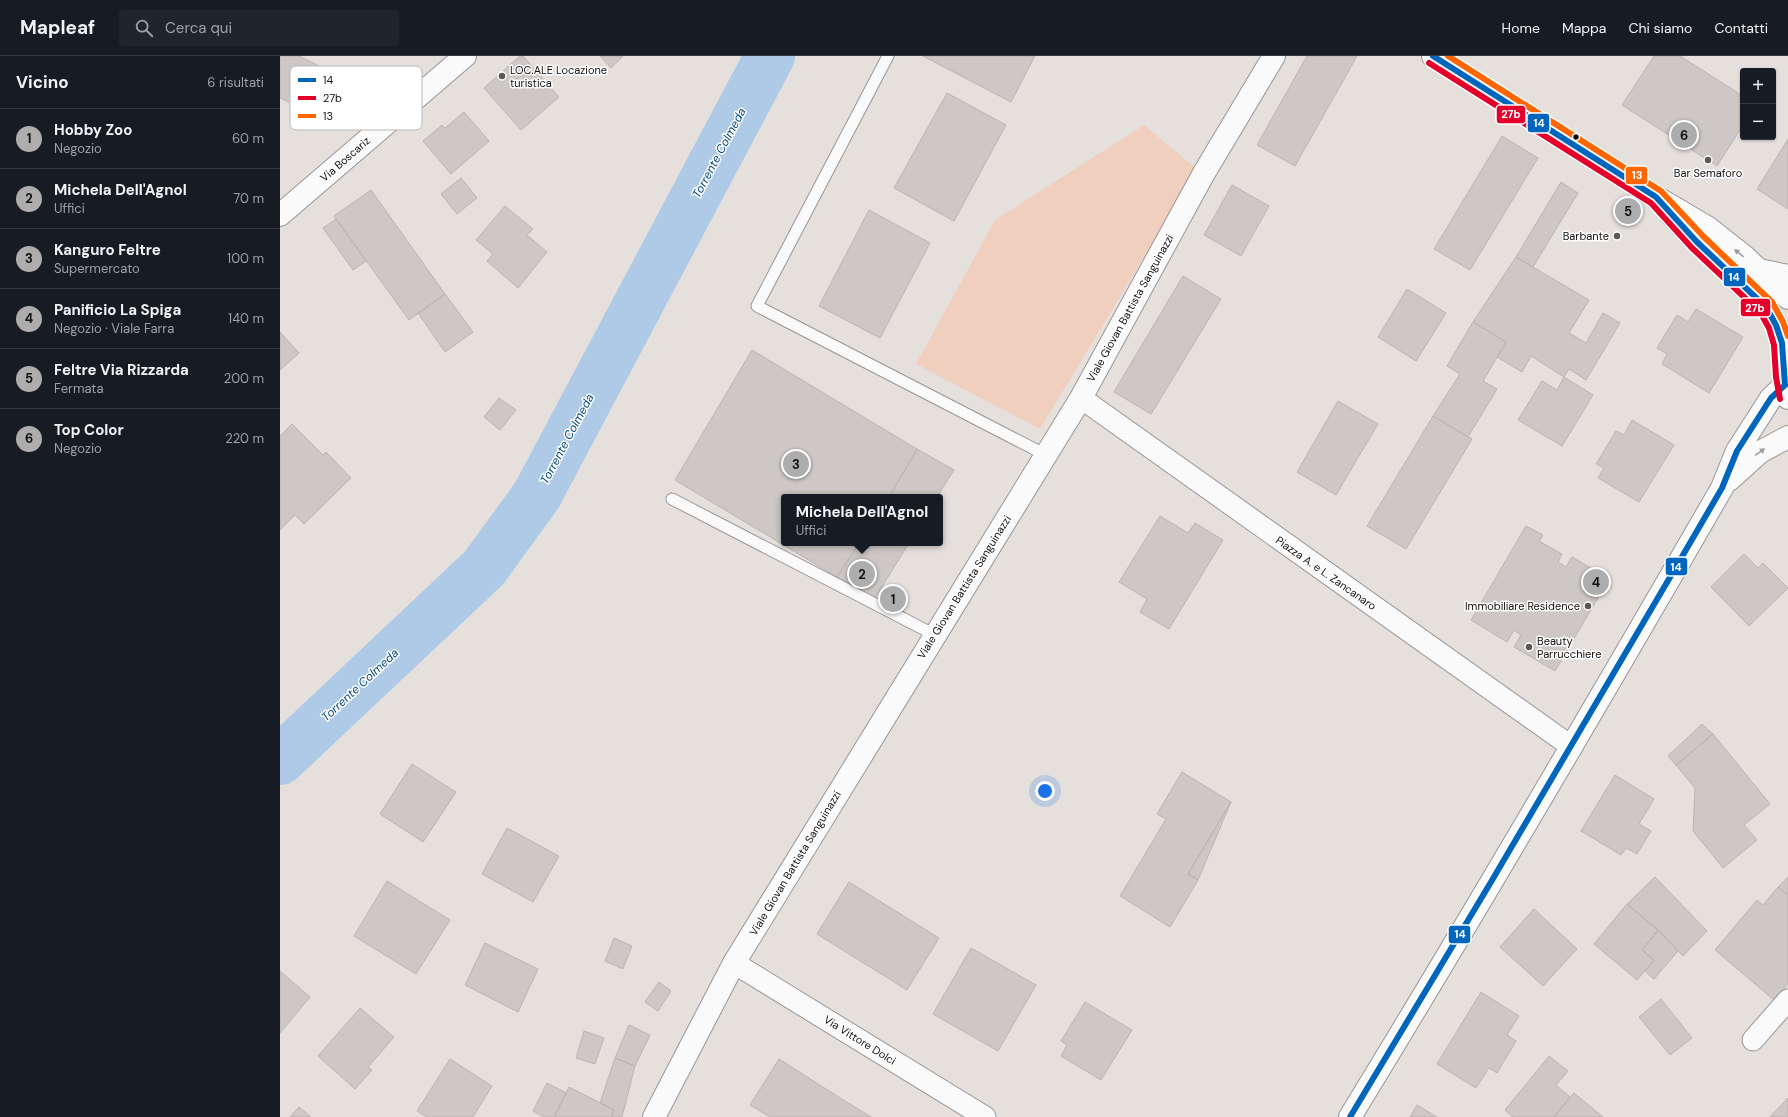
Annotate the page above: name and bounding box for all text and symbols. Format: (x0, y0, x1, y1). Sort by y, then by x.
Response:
search box (119, 10, 399, 46)
text: Mapleaf (20, 15, 95, 40)
icon: search (133, 17, 155, 39)
text: Cerca qui (165, 18, 232, 38)
text: Home (1502, 19, 1540, 37)
text: Mappa (1562, 19, 1606, 37)
text: Chi siamo (1628, 19, 1692, 37)
text: Contatti (1714, 19, 1768, 37)
place label: LOC.ALE Locazione turistica (510, 63, 607, 90)
legend (290, 66, 422, 130)
map controls (1740, 68, 1776, 140)
button: + (1740, 68, 1776, 104)
text: Vicino (16, 71, 69, 93)
marker: LOC.ALE Locazione turistica (497, 71, 507, 81)
text: 14 (323, 73, 333, 87)
text: 6 risultati (207, 74, 264, 91)
text: 27b (323, 91, 342, 105)
button: − (1740, 104, 1776, 140)
water label: Torrente Colmeda (688, 105, 750, 201)
line badge: 27b (1496, 105, 1526, 124)
text: 27b (1501, 107, 1521, 121)
text: 13 (323, 109, 333, 123)
line badge: 14 (1527, 113, 1550, 133)
text: 14 (1533, 116, 1545, 130)
text: Hobby Zoo (54, 120, 132, 140)
pin: 6 (1671, 120, 1697, 150)
text: 1 (27, 130, 31, 147)
text: 60 m (232, 130, 264, 147)
unlabelled marker (1571, 132, 1581, 142)
street label: Via Boscariz (317, 134, 373, 184)
text: Negozio (54, 140, 102, 157)
marker: Bar Semaforo (1703, 155, 1713, 165)
line badge: 13 (1625, 166, 1648, 185)
place label: Bar Semaforo (1674, 166, 1742, 180)
text: 13 (1632, 168, 1642, 182)
text: Michela Dell'Agnol (54, 180, 187, 200)
text: 2 (25, 190, 33, 207)
text: 70 m (233, 190, 264, 207)
pin: 5 (1615, 196, 1641, 226)
text: Uffici (54, 200, 85, 217)
place label: Barbante (1563, 229, 1609, 243)
marker: Barbante (1612, 231, 1622, 241)
street label: Viale Giovan Battista Sanguinazzi (1083, 232, 1177, 384)
text: Kanguro Feltre (54, 240, 161, 260)
one-way arrow (1734, 248, 1745, 257)
text: 3 (25, 250, 33, 267)
text: 100 m (227, 250, 264, 267)
text: Supermercato (54, 260, 140, 277)
line badge: 14 (1723, 267, 1746, 287)
text: 14 (1728, 270, 1740, 284)
line badge: 27b (1740, 298, 1771, 317)
text: Panificio La Spiga (54, 300, 181, 320)
text: 27b (1745, 301, 1765, 315)
text: 4 (25, 310, 33, 327)
text: 140 m (228, 310, 264, 327)
text: Negozio · Viale Farra (54, 320, 174, 337)
text: Feltre Via Rizzarda (54, 360, 189, 380)
text: 5 (25, 370, 33, 387)
text: 200 m (224, 370, 264, 387)
text: Fermata (54, 380, 104, 397)
water label: Torrente Colmeda (536, 391, 598, 487)
text: Top Color (54, 420, 124, 440)
text: 6 (25, 430, 33, 447)
text: 220 m (225, 430, 264, 447)
text: Negozio (54, 440, 102, 457)
one-way arrow (1755, 448, 1766, 456)
pin: 3 (783, 449, 809, 479)
popup (781, 494, 943, 546)
text: Michela Dell'Agnol (796, 502, 928, 522)
street label: Viale Giovan Battista Sanguinazzi (914, 513, 1014, 661)
text: Uffici (796, 522, 826, 539)
street label: Piazza A. e L. Zancanaro (1273, 533, 1379, 613)
line badge: 14 (1665, 557, 1688, 576)
pin: 2 (849, 559, 875, 589)
text: 14 (1670, 560, 1682, 574)
pin: 4 (1583, 567, 1609, 597)
pin: 1 (880, 584, 906, 614)
place label: Immobiliare Residence (1465, 599, 1580, 613)
marker: Immobiliare Residence (1583, 601, 1593, 611)
place label: Beauty Parrucchiere (1537, 634, 1601, 661)
marker: Beauty Parrucchiere (1524, 642, 1534, 652)
water label: Torrente Colmeda (318, 645, 402, 725)
your location (1035, 781, 1055, 801)
street label: Viale Giovan Battista Sanguinazzi (746, 788, 844, 938)
line badge: 14 (1448, 925, 1471, 944)
text: 14 (1454, 927, 1466, 941)
street label: Via Vittore Dolci (821, 1012, 899, 1068)

